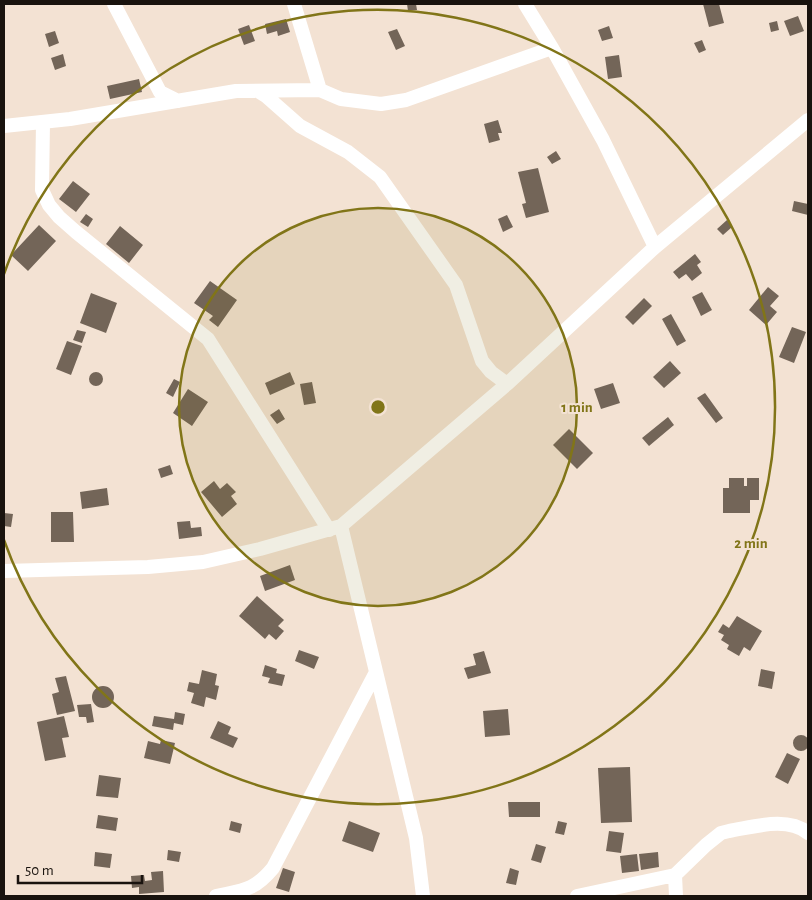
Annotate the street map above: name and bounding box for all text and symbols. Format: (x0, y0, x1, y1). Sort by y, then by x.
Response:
centre of rings (369, 398, 387, 416)
text: 1 min (561, 400, 593, 415)
text: 2 min (734, 536, 768, 551)
scale bar (18, 852, 141, 884)
text: 50 m (25, 863, 54, 878)

